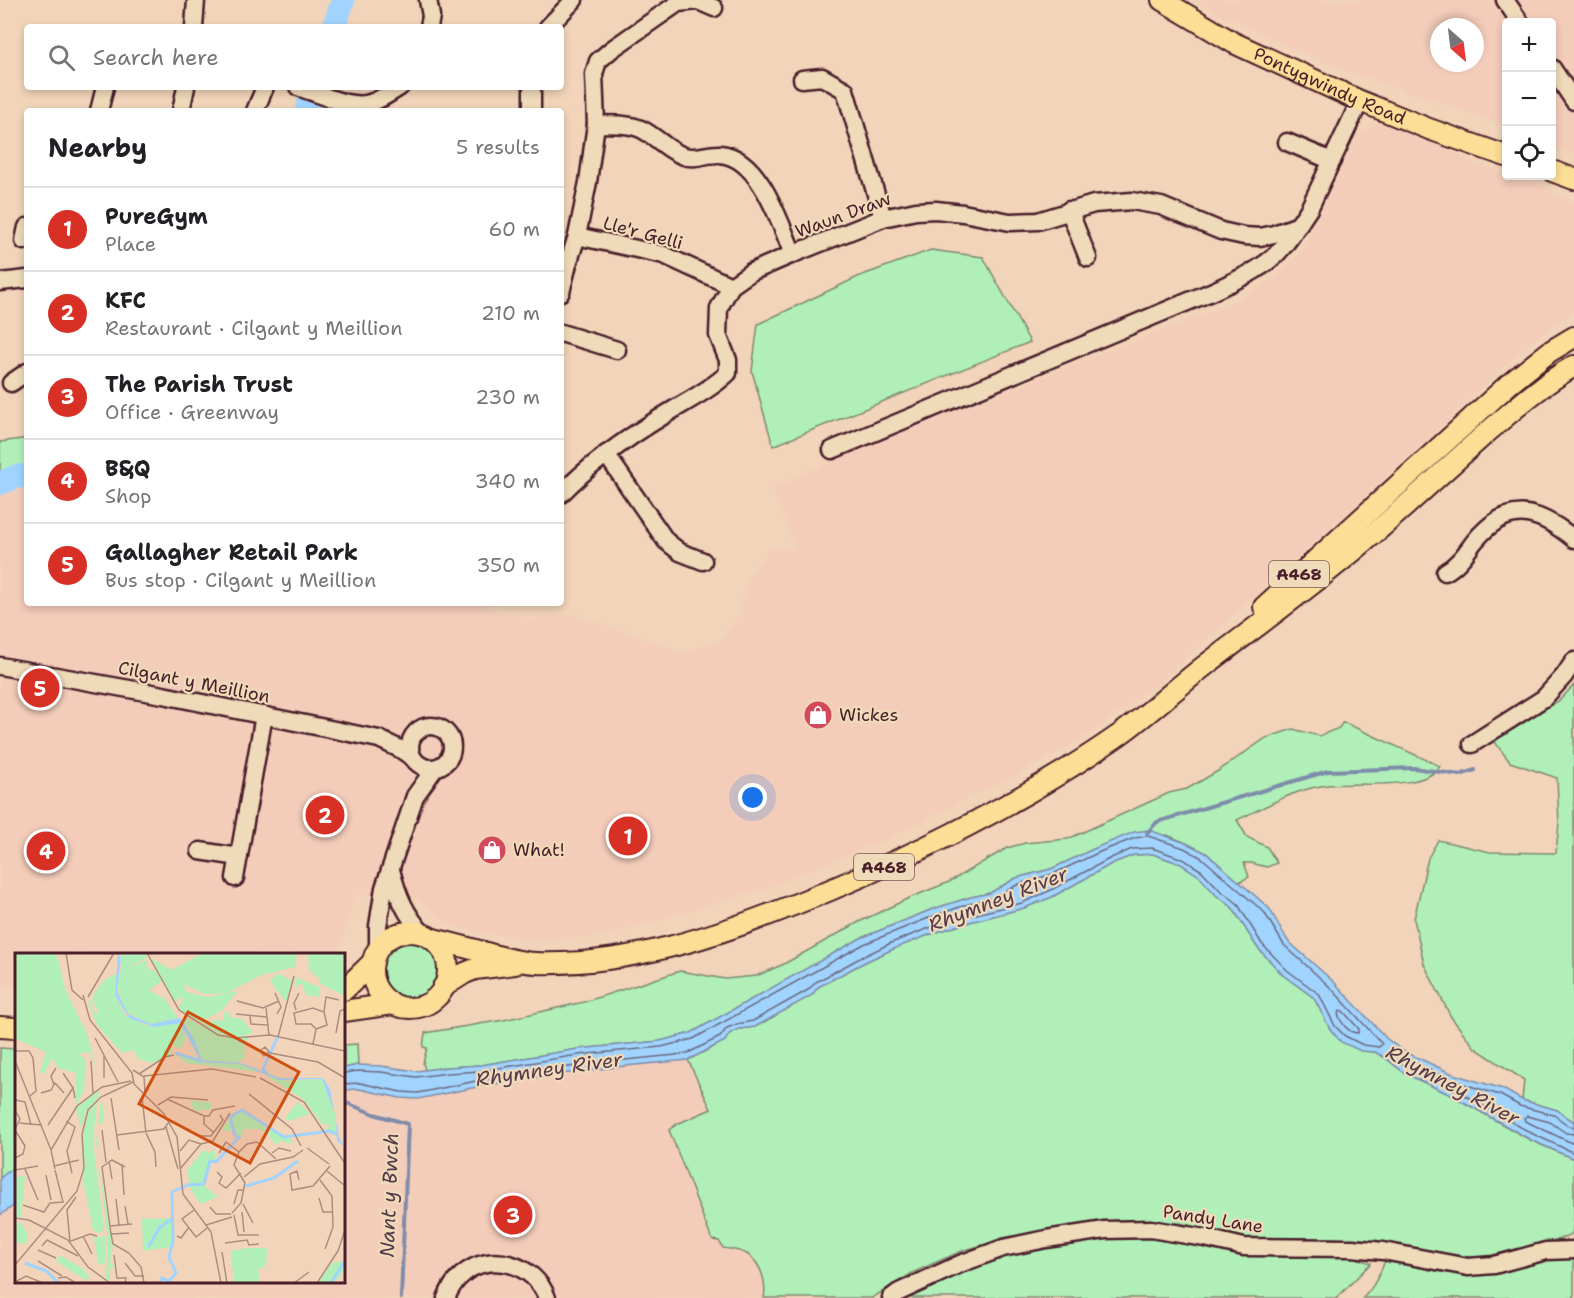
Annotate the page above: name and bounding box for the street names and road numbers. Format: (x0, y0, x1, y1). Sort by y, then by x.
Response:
street label: Pontygwindy Road (1250, 42, 1410, 130)
street label: Waun Draw (792, 186, 895, 243)
street label: Lle'r Gelli (600, 211, 686, 255)
road number: A468 (1269, 561, 1329, 587)
street label: Cilgant y Meillion (116, 656, 272, 708)
road number: A468 (854, 854, 914, 880)
street label: Pandy Lane (1161, 1199, 1265, 1239)

